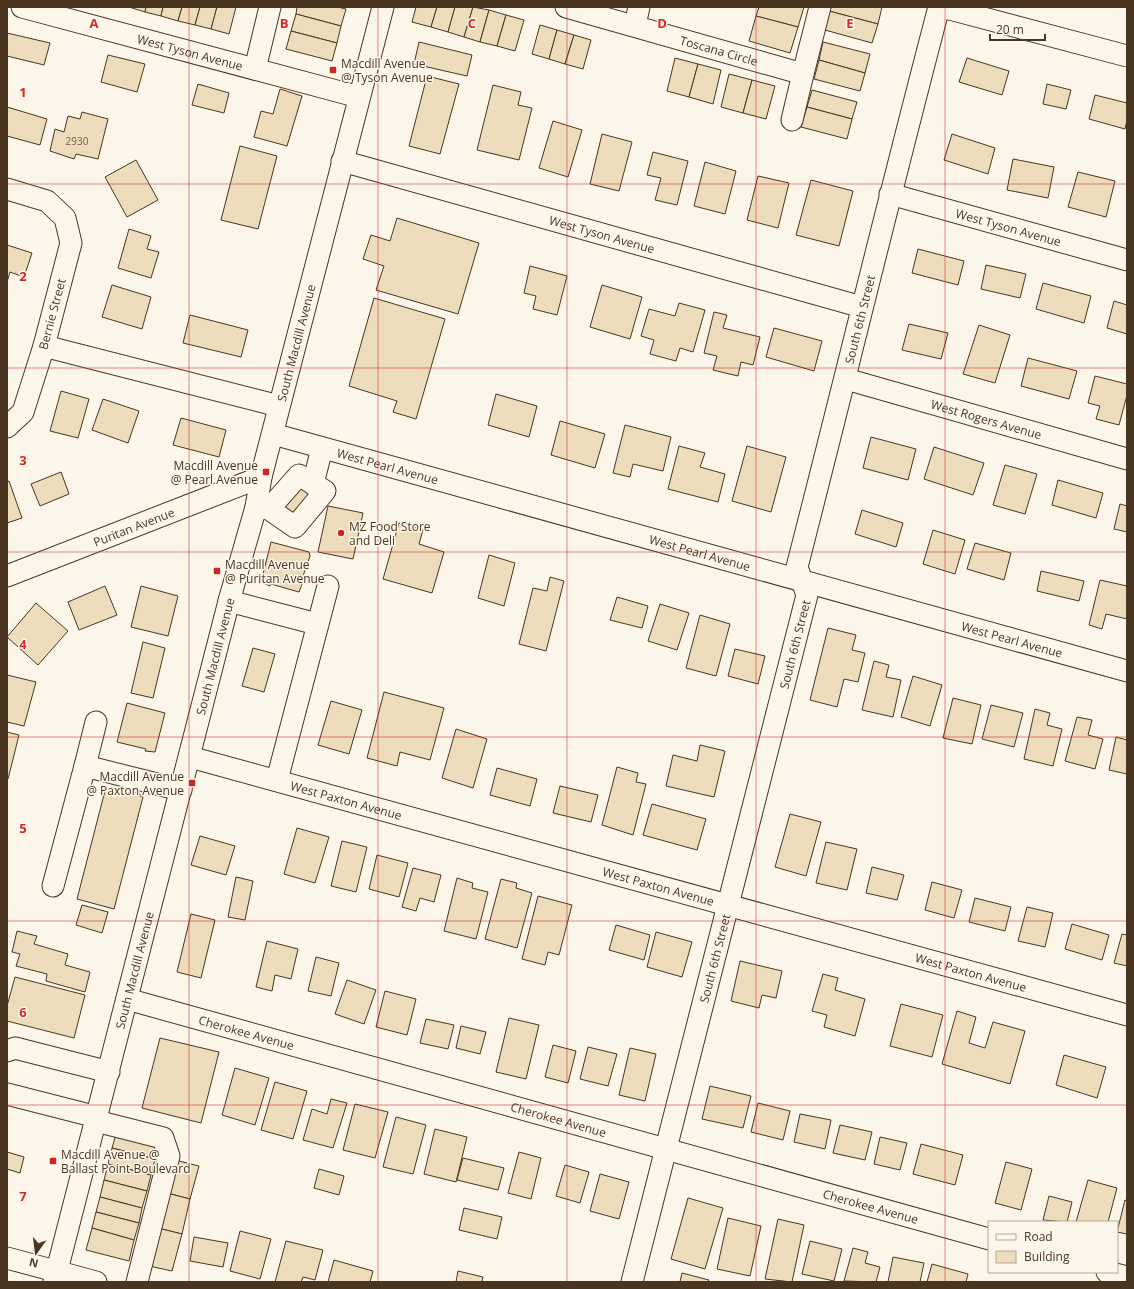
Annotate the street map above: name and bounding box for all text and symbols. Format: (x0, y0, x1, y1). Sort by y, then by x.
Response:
text: A (90, 14, 99, 32)
text: B (280, 14, 289, 32)
text: C (468, 14, 476, 32)
text: D (657, 14, 667, 32)
text: E (846, 14, 854, 32)
scale bar (990, 16, 1045, 42)
text: 20 m (996, 21, 1024, 38)
street label: West Tyson Avenue (135, 30, 245, 74)
street label: Toscana Circle (678, 31, 760, 69)
place label: Macdill Avenue @ Tyson Avenue (341, 55, 433, 86)
marker: Macdill Avenue @ Tyson Avenue (328, 65, 338, 75)
text: 1 (19, 83, 27, 101)
house number: 2930 (66, 134, 89, 148)
street label: West Tyson Avenue (954, 204, 1063, 250)
street label: West Tyson Avenue (547, 211, 657, 257)
text: 2 (19, 267, 27, 285)
street label: South 6th Street (840, 273, 879, 366)
street label: Bernie Street (34, 276, 70, 352)
street label: South Macdill Avenue (272, 282, 319, 403)
street label: West Rogers Avenue (929, 395, 1044, 443)
street label: West Pearl Avenue (335, 444, 441, 488)
text: 3 (19, 451, 27, 469)
place label: Macdill Avenue @ Pearl Avenue (171, 457, 258, 488)
marker: Macdill Avenue @ Pearl Avenue (261, 467, 271, 477)
street label: Puritan Avenue (91, 503, 177, 550)
place label: MZ Food Store and Deli (349, 518, 431, 549)
marker: MZ Food Store and Deli (336, 528, 346, 538)
street label: West Pearl Avenue (647, 530, 753, 575)
place label: Macdill Avenue @ Puritan Avenue (225, 556, 325, 587)
marker: Macdill Avenue @ Puritan Avenue (212, 566, 222, 576)
street label: South Macdill Avenue (192, 596, 238, 717)
street label: South 6th Street (775, 598, 814, 691)
street label: West Pearl Avenue (959, 617, 1065, 661)
text: 4 (19, 635, 27, 653)
place label: Macdill Avenue @ Paxton Avenue (86, 768, 184, 799)
street label: West Paxton Avenue (289, 777, 404, 824)
marker: Macdill Avenue @ Paxton Avenue (187, 778, 197, 788)
text: 5 (19, 819, 27, 837)
street label: West Paxton Avenue (601, 863, 716, 910)
street label: South Macdill Avenue (111, 909, 157, 1031)
street label: South 6th Street (695, 912, 734, 1005)
street label: West Paxton Avenue (913, 949, 1029, 996)
text: 6 (19, 1003, 27, 1021)
street label: Cherokee Avenue (197, 1011, 296, 1054)
street label: Cherokee Avenue (509, 1098, 609, 1141)
place label: Macdill Avenue @ Ballast Point Boulevard (61, 1146, 191, 1177)
marker: Macdill Avenue @ Ballast Point Boulevard (48, 1156, 58, 1166)
street label: Cherokee Avenue (821, 1185, 921, 1228)
text: 7 (19, 1187, 27, 1205)
legend (988, 1221, 1118, 1273)
text: Road (1024, 1228, 1053, 1245)
north arrow (16, 1233, 56, 1273)
text: Building (1024, 1248, 1070, 1265)
text: N (27, 1255, 40, 1272)

